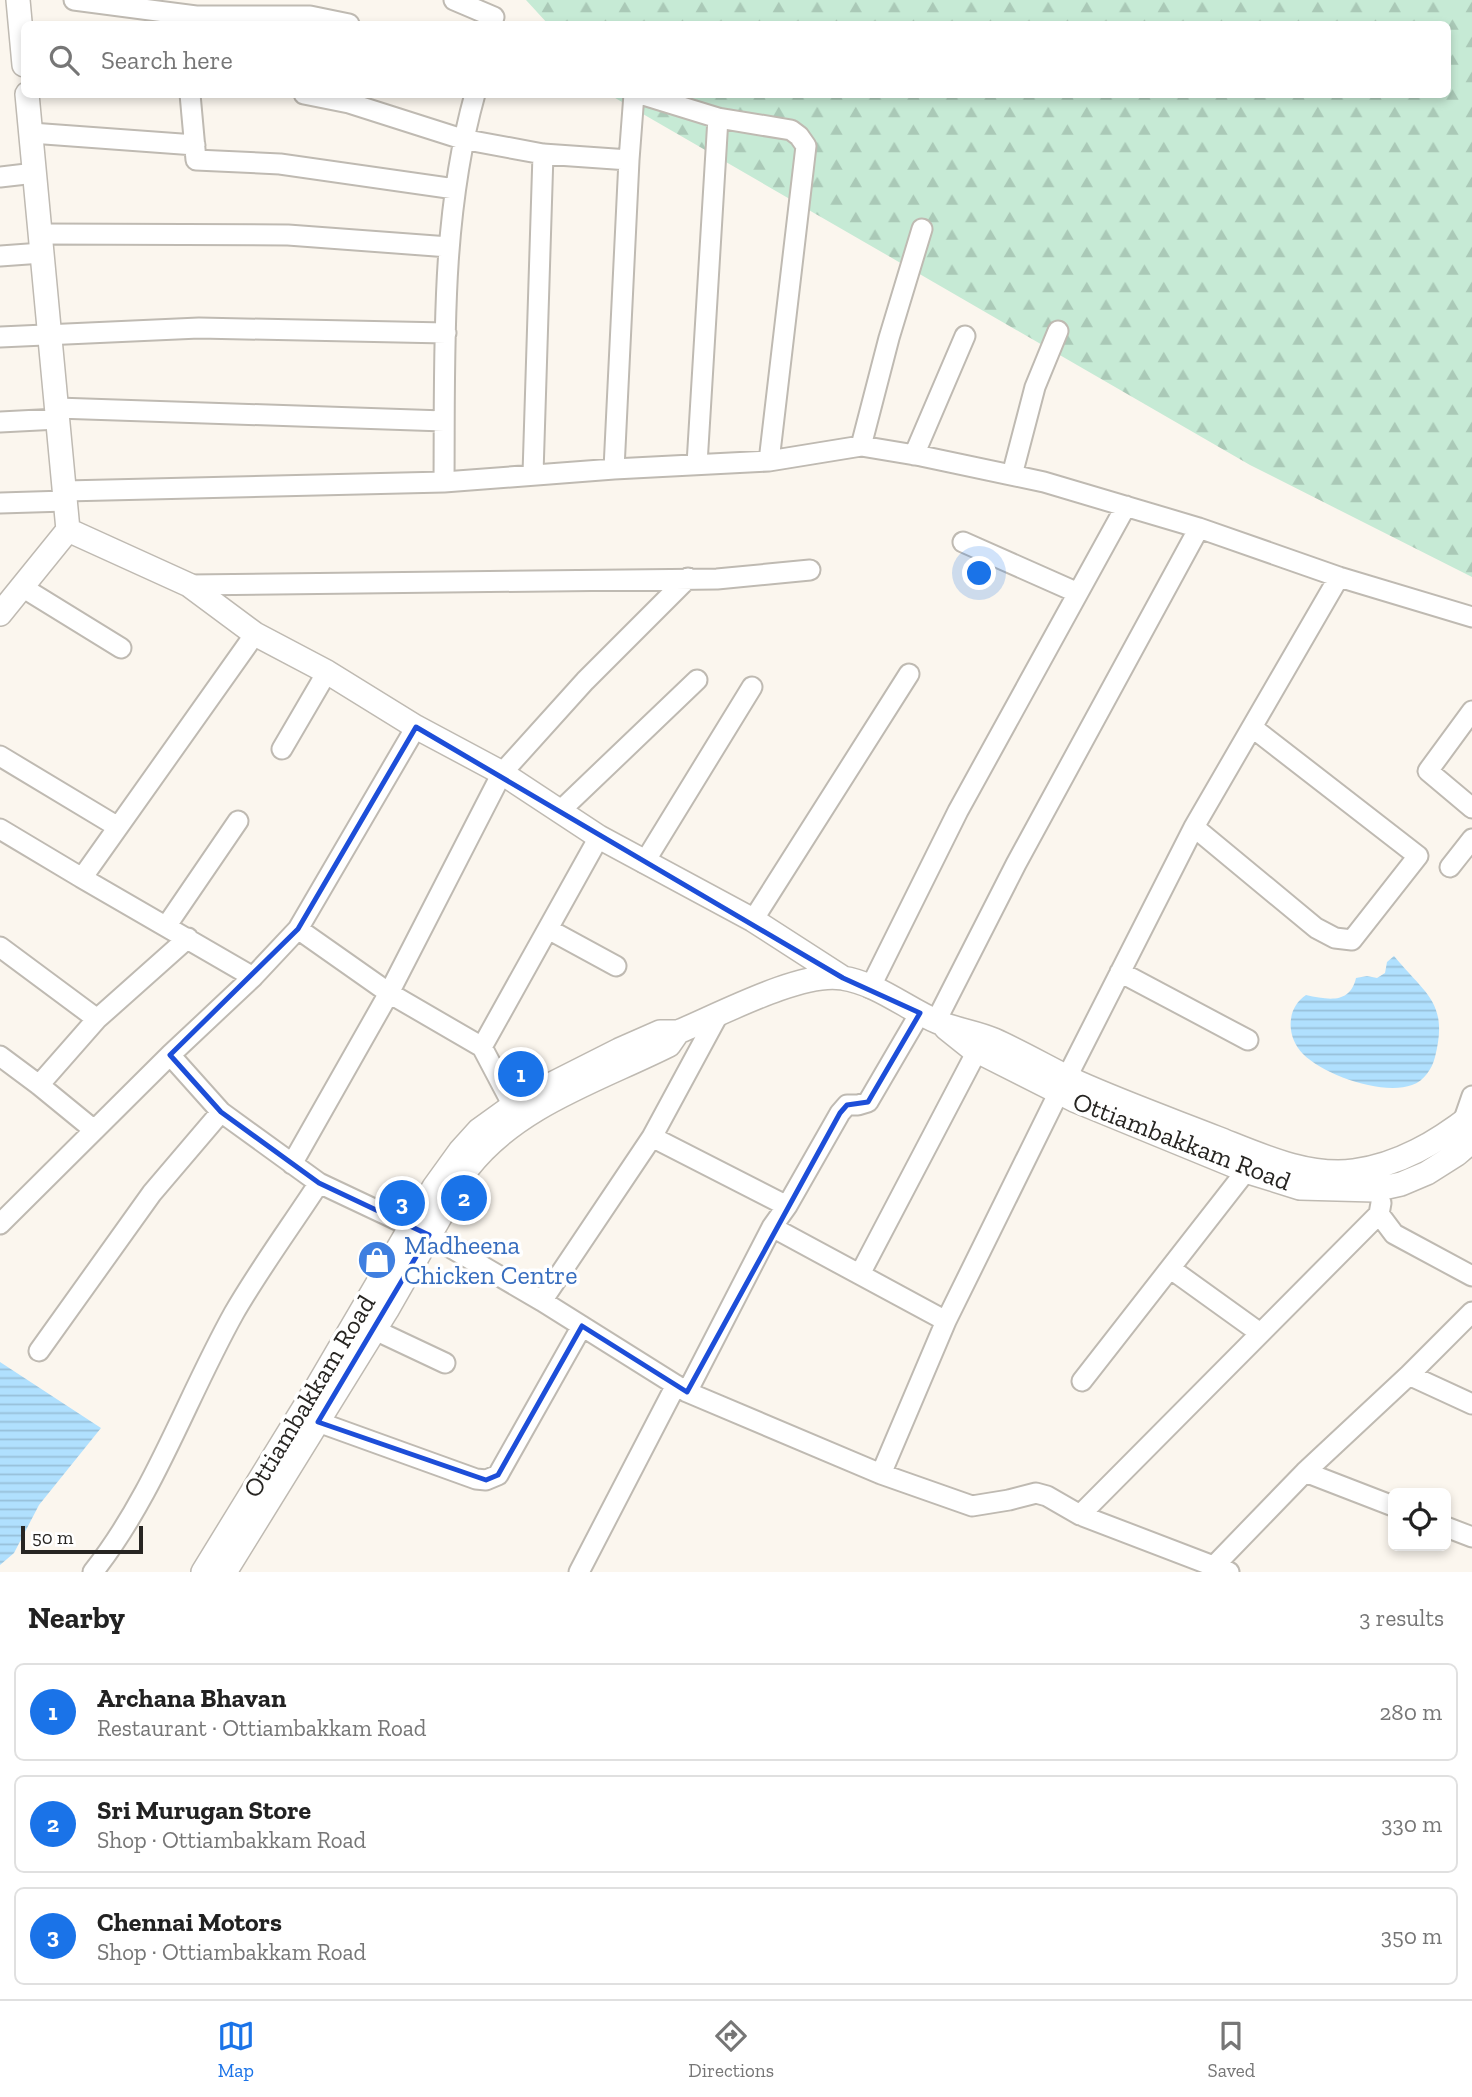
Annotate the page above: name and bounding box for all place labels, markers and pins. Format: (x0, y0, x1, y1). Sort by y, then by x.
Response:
pin: 1 (498, 1048, 544, 1100)
pin: 2 (441, 1172, 487, 1224)
pin: 3 (379, 1177, 425, 1229)
place label: Madheena Chicken Centre (404, 1229, 577, 1291)
shop icon: Madheena Chicken Centre (356, 1239, 398, 1281)

